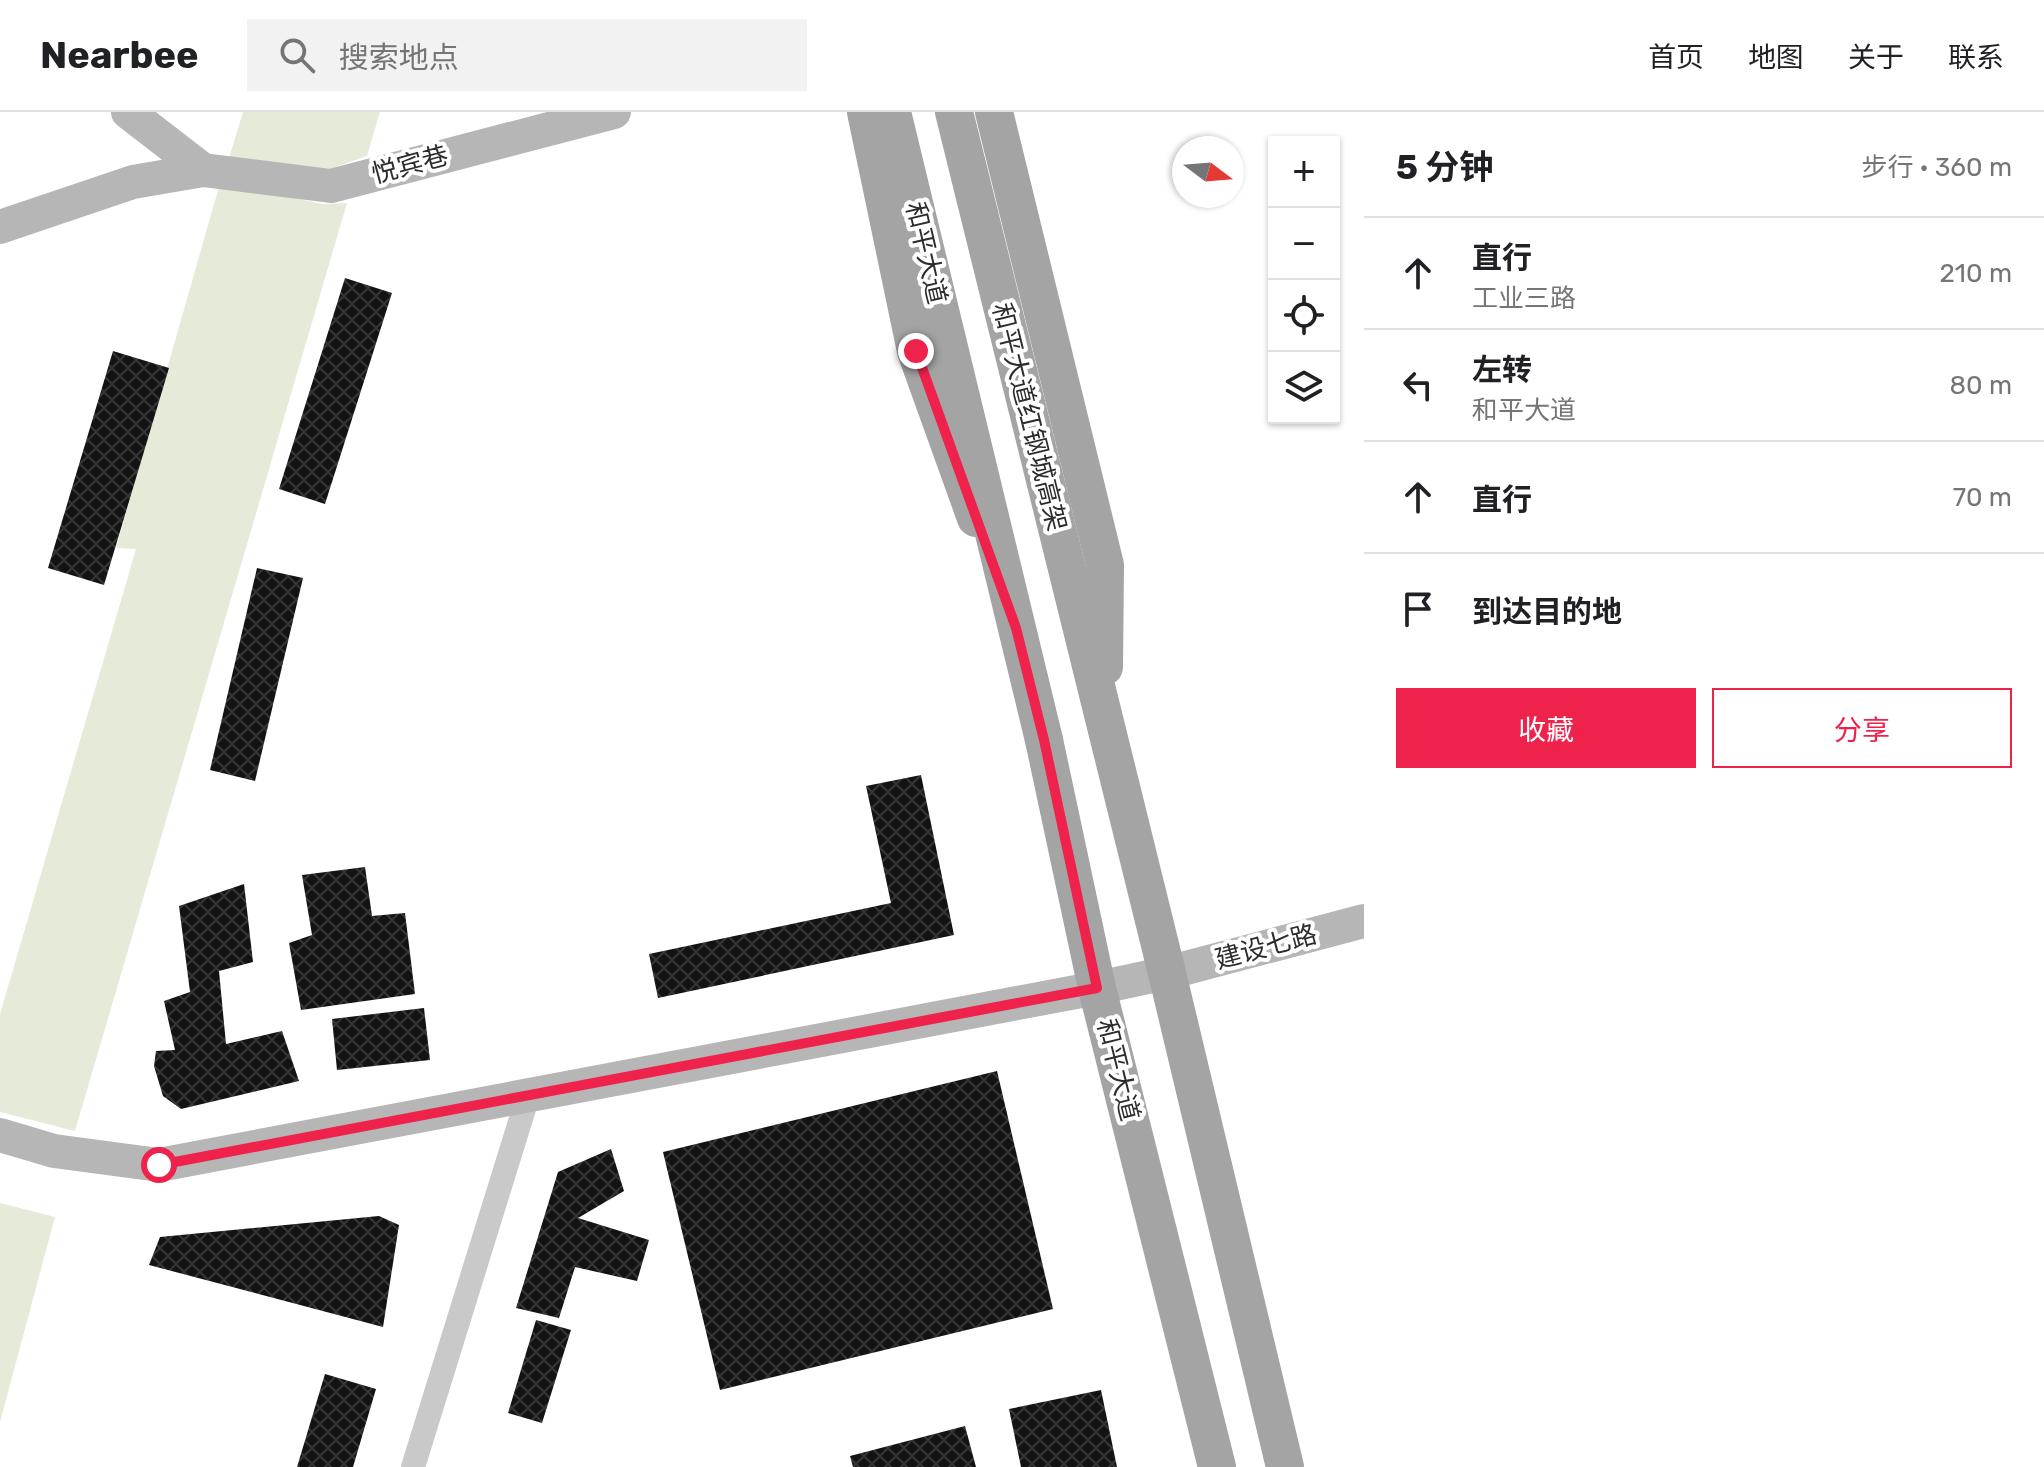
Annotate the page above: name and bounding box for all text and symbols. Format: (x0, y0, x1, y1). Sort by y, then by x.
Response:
search box (247, 19, 807, 91)
text: Nearbee (40, 32, 199, 78)
icon: search (275, 33, 319, 77)
text: 搜索地点 (339, 40, 459, 76)
text: 首页 (1648, 41, 1704, 74)
text: 地图 (1748, 41, 1804, 74)
text: 关于 (1848, 41, 1904, 74)
text: 联系 (1948, 41, 2004, 74)
north arrow (1172, 136, 1244, 208)
map controls (1268, 136, 1340, 424)
button: + (1268, 136, 1340, 208)
street label: 悦宾巷 (368, 140, 452, 190)
text: 5 分钟 (1396, 147, 1493, 188)
text: 步行 · 360 m (1861, 152, 2012, 183)
street label: 和平大道 (899, 199, 953, 307)
button: − (1268, 208, 1340, 280)
text: 直行 (1472, 240, 1532, 276)
icon: ahead (1396, 251, 1440, 295)
text: 210 m (1940, 258, 2012, 289)
button: locate (1268, 280, 1340, 352)
text: 工业三路 (1472, 283, 1576, 314)
street label: 和平大道红钢城高架 (986, 300, 1072, 534)
route end (898, 333, 934, 369)
button: layers (1268, 352, 1340, 424)
text: 左转 (1472, 352, 1532, 388)
icon: left (1396, 363, 1440, 407)
text: 80 m (1949, 370, 2012, 401)
text: 和平大道 (1472, 395, 1576, 426)
icon: ahead (1396, 475, 1440, 519)
text: 直行 (1472, 482, 1532, 518)
text: 70 m (1953, 482, 2012, 513)
icon: arrive (1396, 587, 1440, 631)
text: 到达目的地 (1472, 594, 1622, 630)
button: 收藏 (1396, 688, 1696, 768)
button: 分享 (1712, 688, 2012, 768)
street label: 建设七路 (1212, 919, 1320, 975)
street label: 和平大道 (1090, 1016, 1146, 1124)
route start (141, 1147, 177, 1183)

